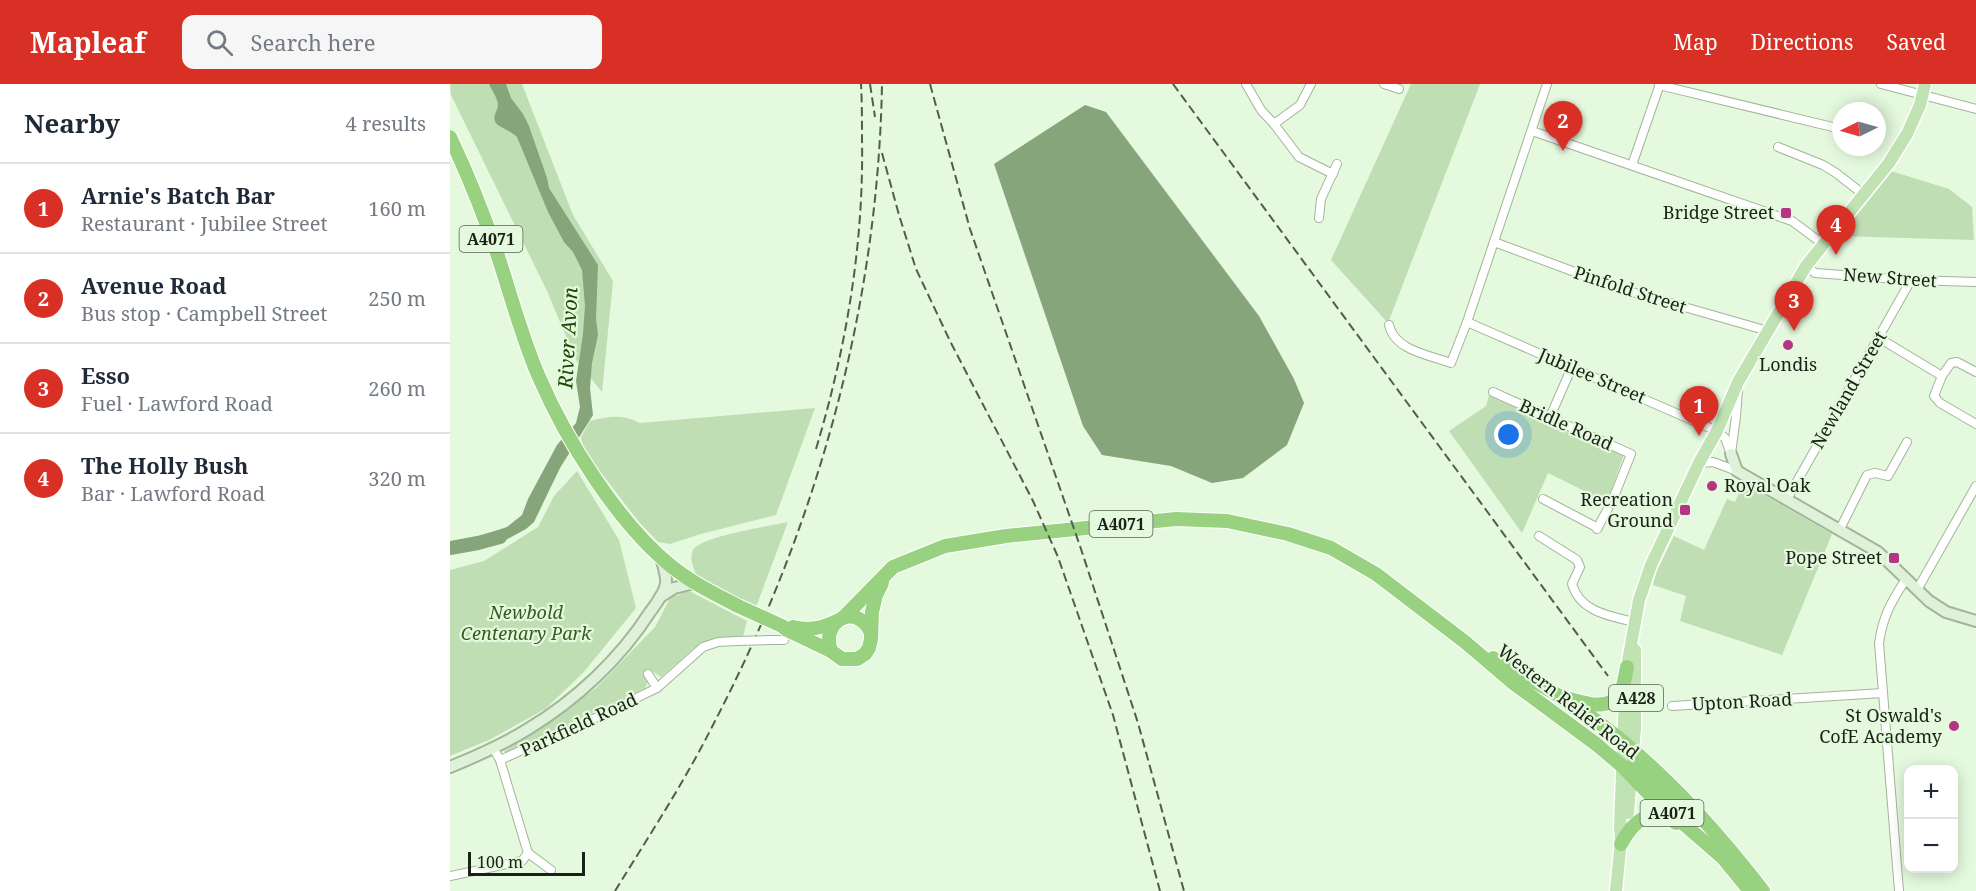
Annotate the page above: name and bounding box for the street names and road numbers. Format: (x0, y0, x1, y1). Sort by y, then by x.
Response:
road number: A4071 (459, 226, 522, 252)
street label: Pinfold Street (1571, 260, 1690, 319)
street label: New Street (1842, 262, 1938, 292)
street label: Newland Street (1805, 326, 1892, 453)
street label: Jubilee Street (1534, 341, 1650, 408)
street label: Bridle Road (1516, 393, 1617, 455)
road number: A4071 (1090, 511, 1152, 537)
street label: Western Relief Road (1493, 638, 1644, 764)
road number: A428 (1609, 685, 1663, 711)
street label: Upton Road (1691, 686, 1793, 716)
street label: Parkfield Road (516, 687, 641, 762)
road number: A4071 (1640, 800, 1704, 826)

